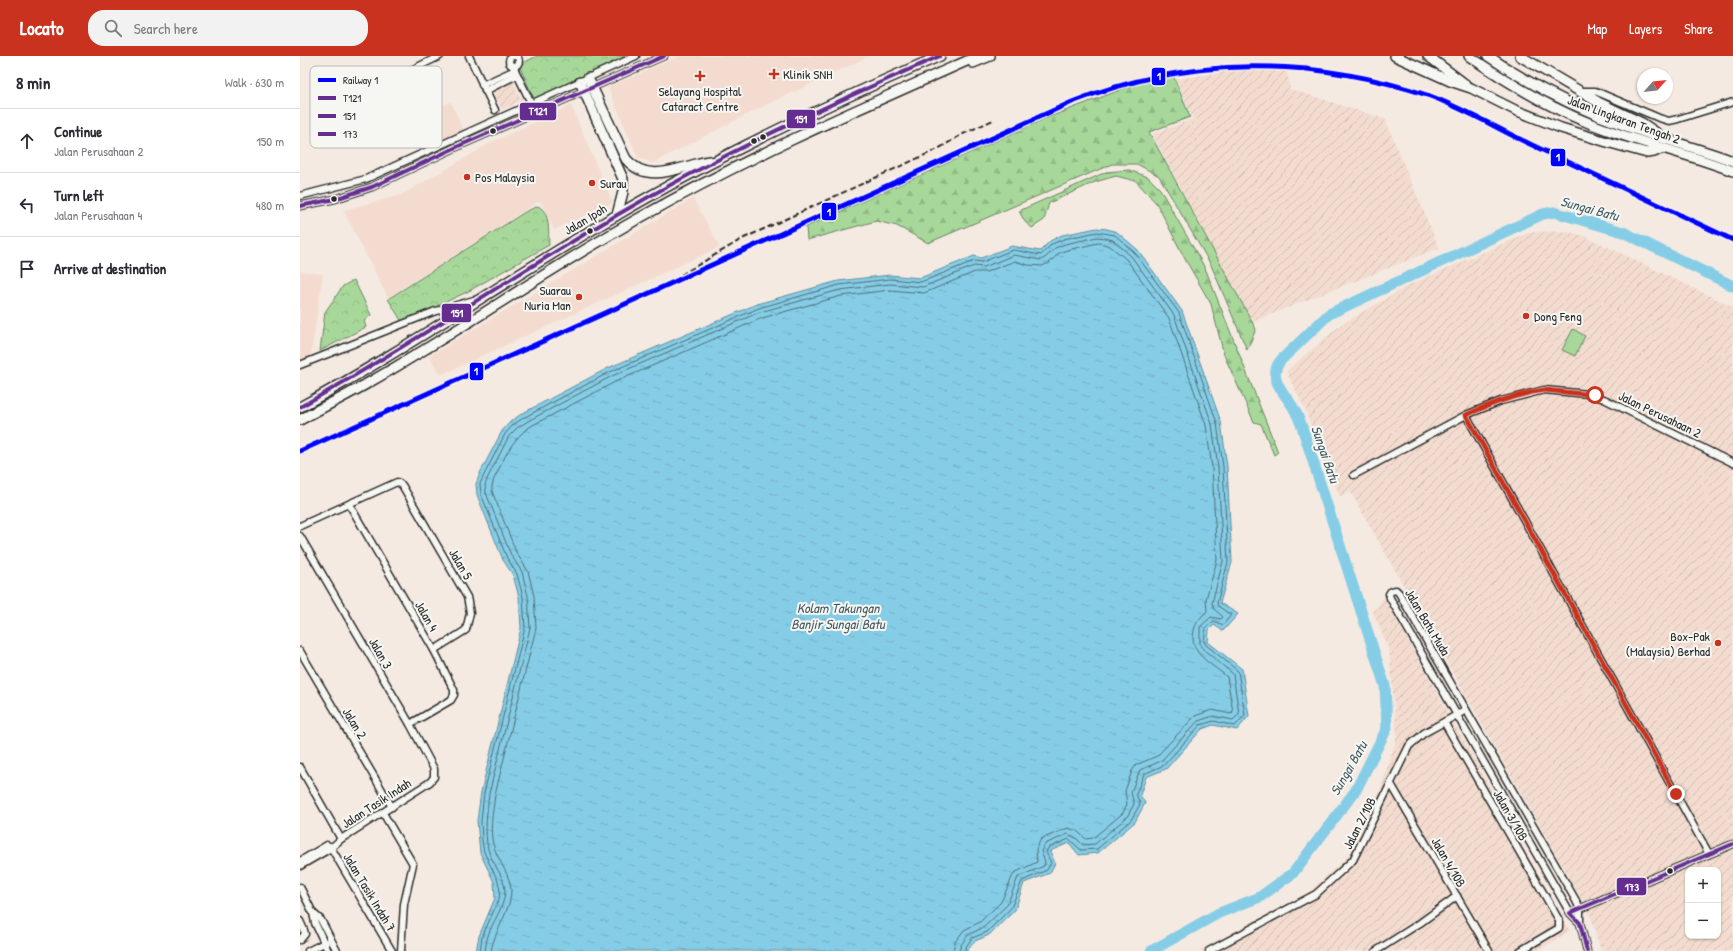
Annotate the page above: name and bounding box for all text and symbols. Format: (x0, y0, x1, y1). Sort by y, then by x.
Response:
search box (88, 10, 368, 46)
text: Locato (20, 15, 64, 41)
icon: search (102, 17, 124, 39)
text: Search here (134, 18, 198, 39)
text: Map (1587, 19, 1607, 38)
text: Layers (1629, 19, 1662, 38)
text: Share (1684, 19, 1713, 38)
place label: Klinik SNH (783, 65, 832, 83)
legend (310, 66, 442, 148)
line badge: 1 (1151, 67, 1166, 86)
marker: Klinik SNH (768, 68, 780, 80)
north arrow (1637, 68, 1673, 104)
text: 1 (1157, 69, 1161, 83)
marker: Selayang Hospital Cataract Centre (694, 70, 706, 82)
text: 8 min (16, 71, 50, 94)
text: Walk · 630 m (225, 73, 284, 91)
text: Railway 1 (343, 73, 378, 87)
place label: Selayang Hospital Cataract Centre (659, 82, 742, 115)
street label: Jalan Lingkaran Tengah 2 (1565, 90, 1683, 148)
text: T121 (343, 91, 361, 105)
line badge: T121 (519, 102, 557, 121)
text: T121 (528, 104, 547, 118)
text: 151 (343, 109, 356, 123)
line badge: 151 (786, 109, 816, 129)
text: 151 (795, 112, 807, 126)
text: Continue (54, 121, 102, 142)
unlabelled marker (488, 126, 498, 136)
text: 173 (343, 127, 357, 141)
icon: ahead (16, 130, 38, 152)
text: 150 m (256, 132, 284, 150)
unlabelled marker (758, 132, 768, 142)
unlabelled marker (749, 136, 759, 146)
text: Jalan Perusahaan 2 (54, 142, 144, 160)
line badge: 1 (1550, 148, 1566, 167)
text: 1 (1556, 150, 1560, 164)
place label: Pos Malaysia (475, 168, 534, 186)
marker: Pos Malaysia (462, 172, 472, 182)
place label: Surau (600, 174, 626, 192)
marker: Surau (587, 178, 597, 188)
text: Turn left (54, 185, 104, 206)
water label: Sungai Batu (1559, 191, 1623, 226)
icon: left (16, 194, 38, 216)
unlabelled marker (329, 194, 339, 204)
text: 480 m (256, 196, 284, 214)
street label: Jalan Ipoh (560, 199, 610, 239)
line badge: 1 (821, 202, 837, 221)
text: 1 (827, 205, 831, 219)
text: Jalan Perusahaan 4 (54, 206, 142, 224)
unlabelled marker (585, 226, 595, 236)
icon: arrive (16, 258, 38, 280)
text: Arrive at destination (54, 258, 166, 279)
place label: Suarau Nuria Man (524, 281, 571, 314)
marker: Suarau Nuria Man (574, 292, 584, 302)
line badge: 151 (441, 303, 472, 323)
text: 151 (451, 306, 463, 320)
place label: Dong Feng (1534, 307, 1582, 325)
marker: Dong Feng (1521, 311, 1531, 321)
line badge: 1 (469, 362, 484, 381)
text: 1 (474, 364, 478, 378)
route start (1586, 386, 1604, 404)
street label: Jalan Perusahaan 2 (1616, 386, 1704, 442)
water label: Sungai Batu (1306, 423, 1345, 487)
street label: Jalan 5 (445, 545, 477, 583)
street label: Jalan Batu Muda (1401, 585, 1455, 659)
street label: Jalan 4 (411, 598, 443, 635)
water label: Kolam Takungan Banjir Sungai Batu (791, 598, 886, 634)
place label: Box-Pak (Malaysia) Berhad (1626, 627, 1711, 660)
street label: Jalan 3 (365, 634, 397, 672)
marker: Box-Pak (Malaysia) Berhad (1713, 638, 1723, 648)
street label: Jalan 2 (339, 704, 371, 742)
water label: Sungai Batu (1325, 736, 1373, 799)
street label: Jalan Tasik Indah (338, 774, 415, 832)
route end (1667, 785, 1685, 803)
street label: Jalan 3/10B (1489, 786, 1533, 844)
street label: Jalan 2/10B (1338, 794, 1380, 852)
street label: Jalan 4/10B (1427, 834, 1471, 891)
street label: Jalan Tasik Indah 7 (339, 849, 401, 935)
unlabelled marker (1665, 866, 1675, 876)
map controls (1685, 867, 1721, 939)
button: + (1685, 867, 1721, 903)
line badge: 173 (1616, 877, 1647, 896)
text: 173 (1625, 880, 1639, 894)
button: − (1685, 903, 1721, 939)

